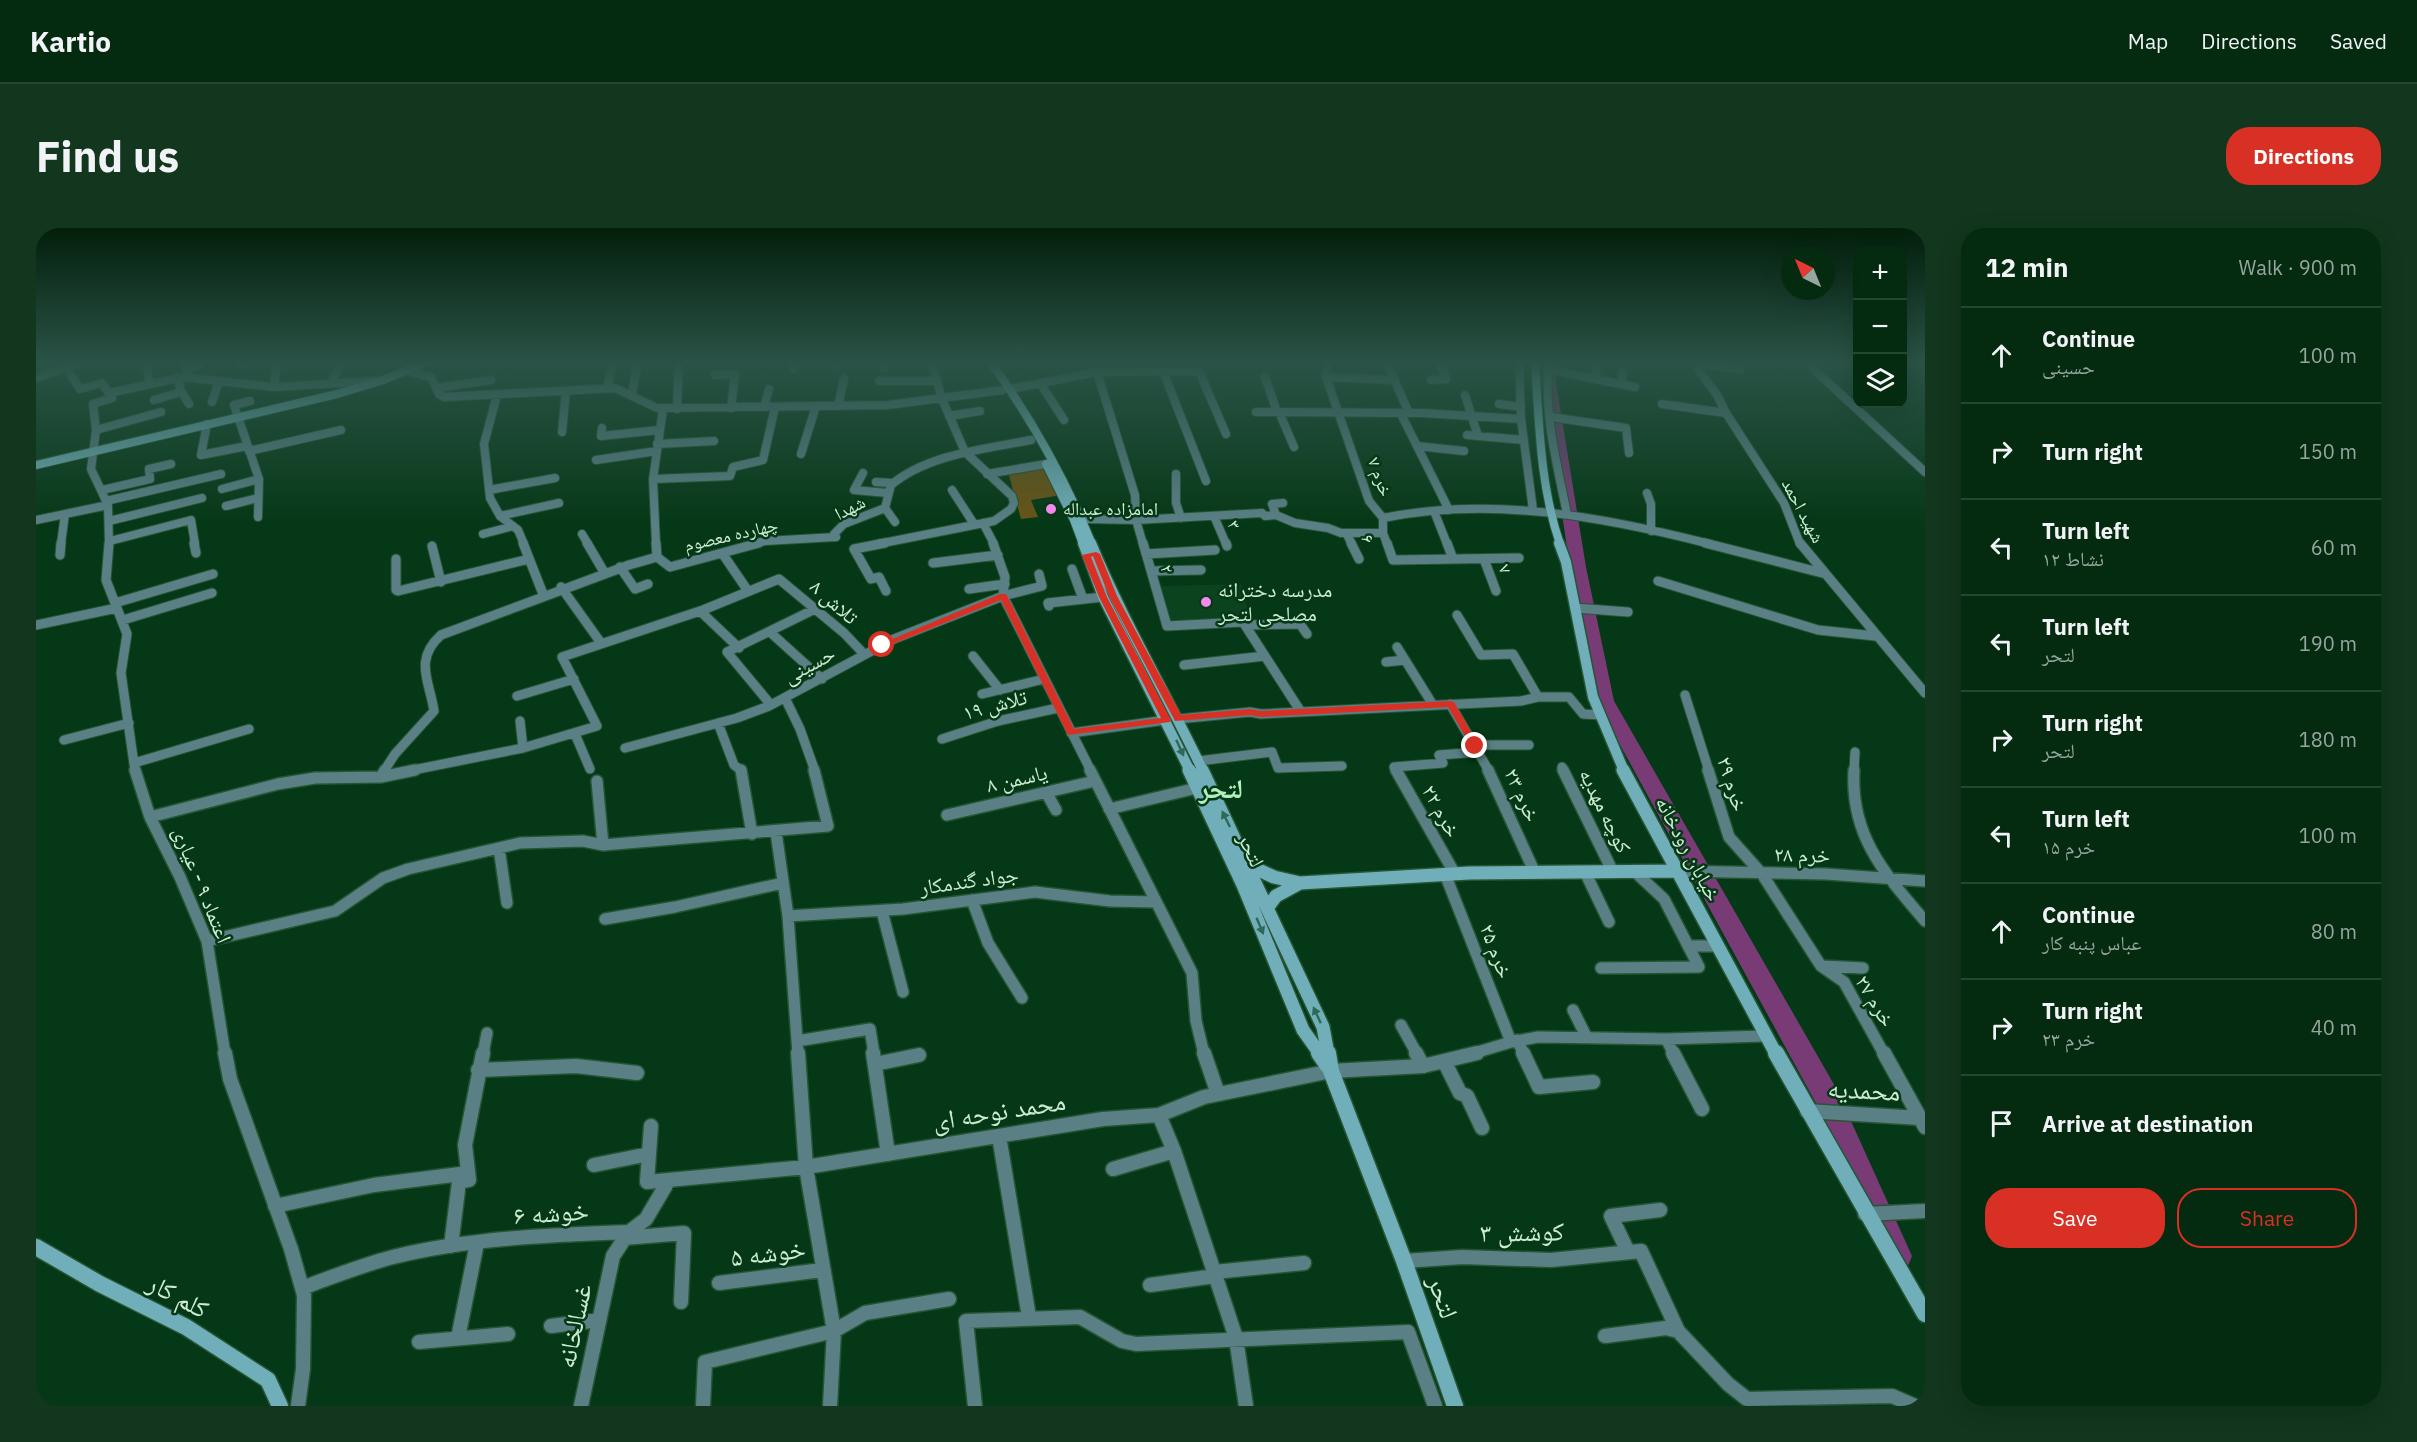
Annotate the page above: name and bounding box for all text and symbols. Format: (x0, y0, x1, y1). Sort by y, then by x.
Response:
text: Kartio (30, 23, 111, 60)
text: Map (2128, 27, 2168, 55)
text: Directions (2201, 27, 2297, 55)
text: Saved (2330, 27, 2387, 55)
button: Directions (2226, 127, 2381, 185)
text: Find us (36, 129, 179, 184)
north arrow (1781, 246, 1835, 300)
map controls (1853, 246, 1907, 408)
button: + (1853, 246, 1907, 300)
text: 12 min (1985, 250, 2069, 284)
text: Walk · 900 m (2239, 254, 2357, 281)
button: − (1853, 300, 1907, 354)
text: Continue (2042, 324, 2135, 353)
icon: ahead (1985, 339, 2018, 372)
text: 100 m (2299, 342, 2357, 369)
text: حسینی (2042, 353, 2095, 380)
button: layers (1853, 354, 1907, 408)
icon: right (1985, 435, 2018, 468)
text: Turn right (2042, 437, 2143, 466)
text: 150 m (2299, 438, 2357, 465)
street label: خرم ۷ (1362, 454, 1398, 500)
street label: شهید احمد (1777, 475, 1830, 547)
street label: شهدا (831, 490, 869, 525)
place label: امامزاده عبداله (1063, 497, 1158, 520)
marker: امامزاده عبداله (1044, 502, 1058, 516)
street label: چهارده معصوم (682, 513, 780, 557)
street label: ۳ (1222, 516, 1247, 533)
text: Turn left (2042, 516, 2130, 545)
street label: ۶ (1356, 530, 1381, 547)
icon: left (1985, 531, 2018, 564)
text: 60 m (2311, 534, 2357, 561)
text: نشاط ۱۲ (2042, 545, 2104, 572)
street label: ۷ (1493, 561, 1518, 577)
street label: ۲ (1155, 562, 1180, 576)
street label: تلاش ۸ (804, 572, 865, 630)
place label: مدرسه دخترانه مصلحی لتحر (1217, 575, 1332, 627)
marker: مدرسه دخترانه مصلحی لتحر (1199, 595, 1213, 609)
text: Turn left (2042, 612, 2130, 641)
icon: left (1985, 627, 2018, 660)
text: 190 m (2299, 630, 2357, 657)
route start (868, 631, 894, 657)
street label: حسینی (777, 638, 840, 690)
text: لتحر (2042, 641, 2075, 668)
street label: تلاش ۱۹ (960, 682, 1030, 726)
text: Turn right (2042, 708, 2143, 737)
icon: right (1985, 723, 2018, 756)
text: 180 m (2299, 726, 2357, 753)
route end (1461, 732, 1487, 758)
text: لتحر (2042, 737, 2075, 764)
one-way arrow (1175, 740, 1184, 757)
street label: خرم ۲۹ (1710, 753, 1755, 815)
street label: یاسمن ۸ (984, 757, 1050, 799)
street label: خرم ۲۳ (1497, 763, 1547, 826)
street label: کوچه مهدیه (1573, 764, 1638, 858)
district label: لتحر (1198, 770, 1243, 805)
street label: خرم ۲۲ (1415, 779, 1468, 842)
street label: خیابان رودخانه (1649, 791, 1728, 906)
text: Turn left (2042, 804, 2130, 833)
one-way arrow (1221, 811, 1230, 828)
icon: left (1985, 819, 2018, 852)
street label: اعتماد ۹ - عیاری (167, 822, 239, 947)
text: 100 m (2299, 822, 2357, 849)
street label: لتحر (1232, 827, 1272, 871)
text: خرم ۱۵ (2042, 833, 2095, 860)
street label: خرم ۲۸ (1774, 840, 1830, 869)
street label: جواد گندمکار (917, 859, 1020, 901)
text: Continue (2042, 900, 2135, 929)
icon: ahead (1985, 915, 2018, 948)
one-way arrow (1255, 918, 1265, 936)
text: 80 m (2311, 918, 2357, 945)
street label: خرم ۲۵ (1473, 920, 1520, 982)
text: عباس پنبه کار (2042, 929, 2141, 956)
street label: خرم ۲۷ (1849, 969, 1902, 1032)
text: Turn right (2042, 996, 2143, 1025)
one-way arrow (1313, 1007, 1322, 1024)
icon: right (1985, 1011, 2018, 1044)
text: 40 m (2311, 1014, 2357, 1041)
text: خرم ۲۳ (2042, 1025, 2095, 1052)
street label: محمدیه (1827, 1070, 1901, 1108)
street label: محمد نوحه ای (930, 1083, 1068, 1137)
icon: arrive (1985, 1107, 2018, 1140)
text: Arrive at destination (2042, 1109, 2253, 1138)
button: Save (1985, 1188, 2165, 1248)
button: Share (2177, 1188, 2357, 1248)
street label: خوشه ۶ (512, 1192, 590, 1232)
street label: کوشش ۳ (1480, 1213, 1565, 1249)
street label: خوشه ۵ (728, 1231, 807, 1273)
street label: کلم کار (141, 1265, 215, 1326)
street label: لتحر (1421, 1270, 1467, 1322)
street label: غسالخانه (548, 1281, 599, 1371)

